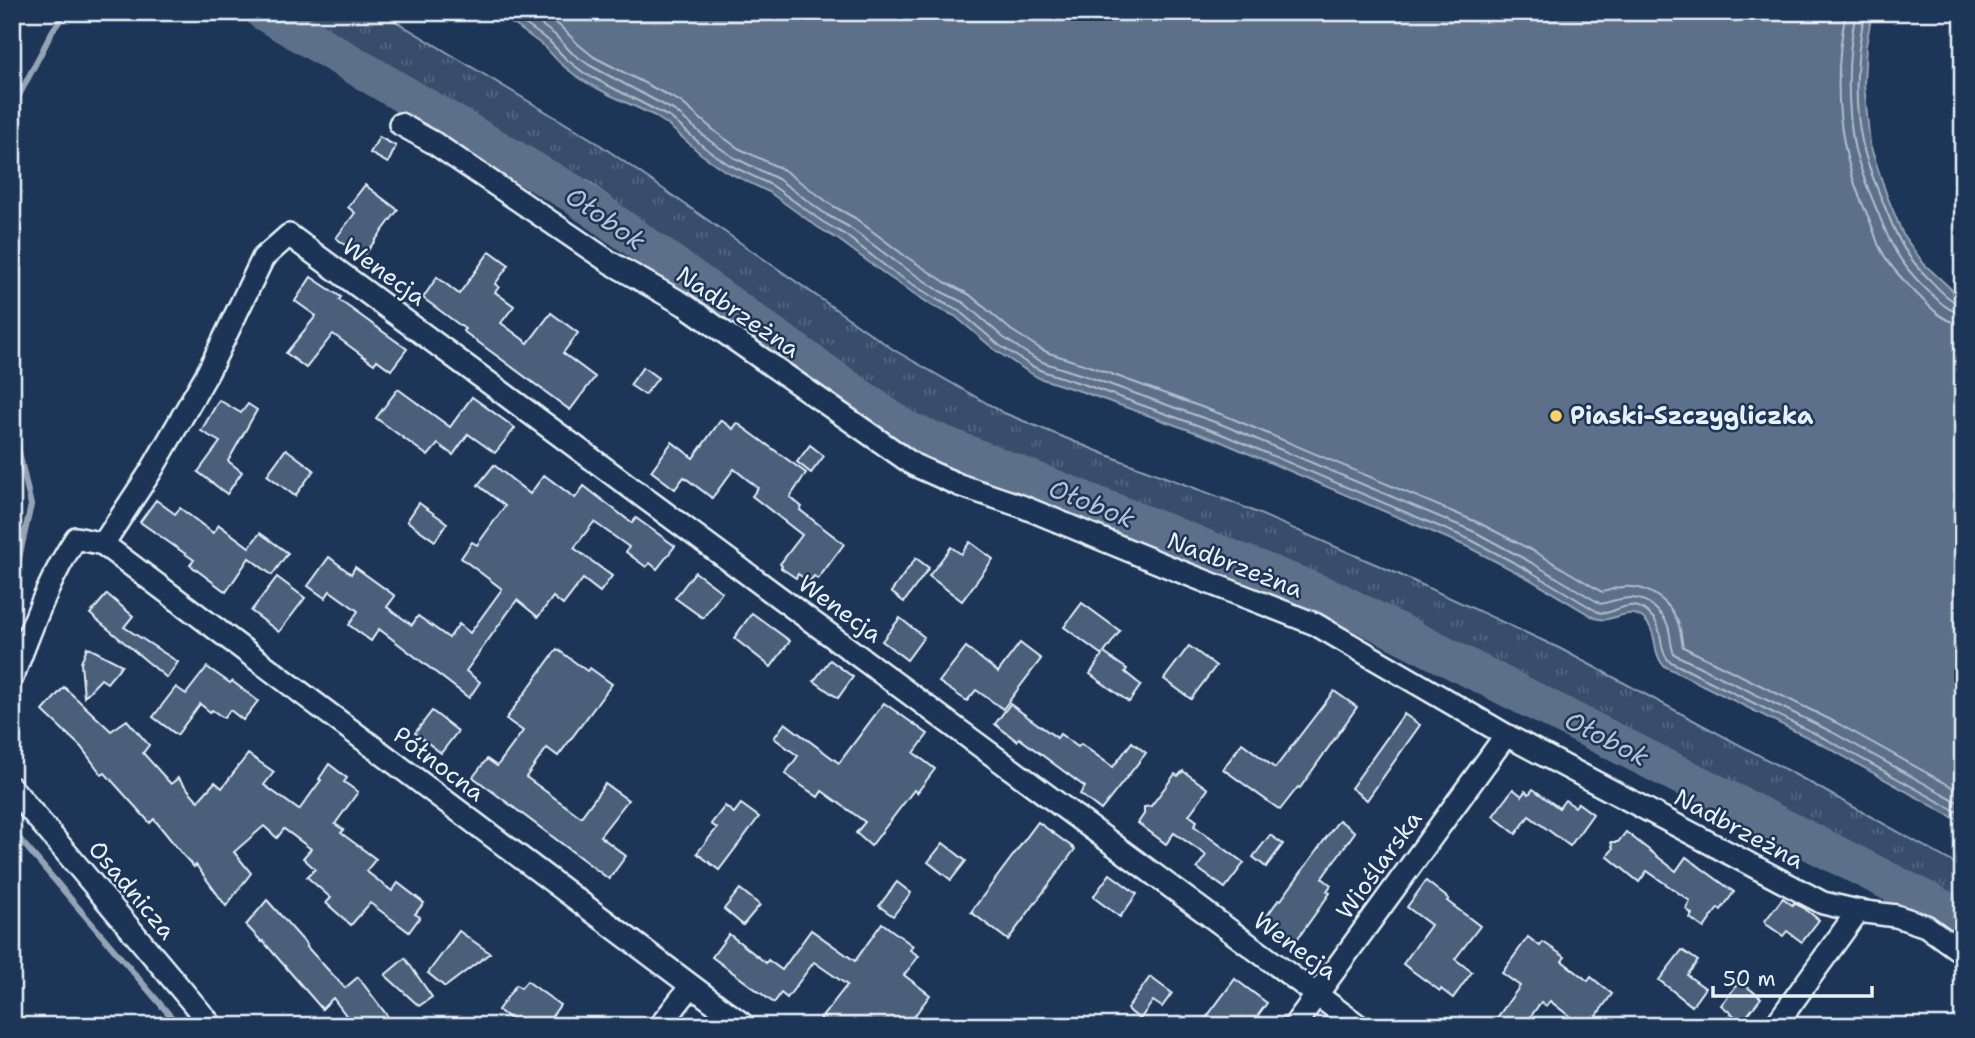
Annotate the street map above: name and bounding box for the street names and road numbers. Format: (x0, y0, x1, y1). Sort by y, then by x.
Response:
street label: Wenecja (336, 231, 432, 313)
street label: Nadbrzeżna (670, 259, 806, 365)
street label: Nadbrzeżna (1163, 525, 1307, 606)
street label: Wenecja (792, 568, 888, 650)
street label: Północna (387, 719, 491, 809)
street label: Nadbrzeżna (1669, 781, 1810, 877)
street label: Wioślarska (1329, 804, 1429, 926)
street label: Osadnicza (81, 834, 183, 946)
street label: Wenecja (1247, 905, 1343, 987)

